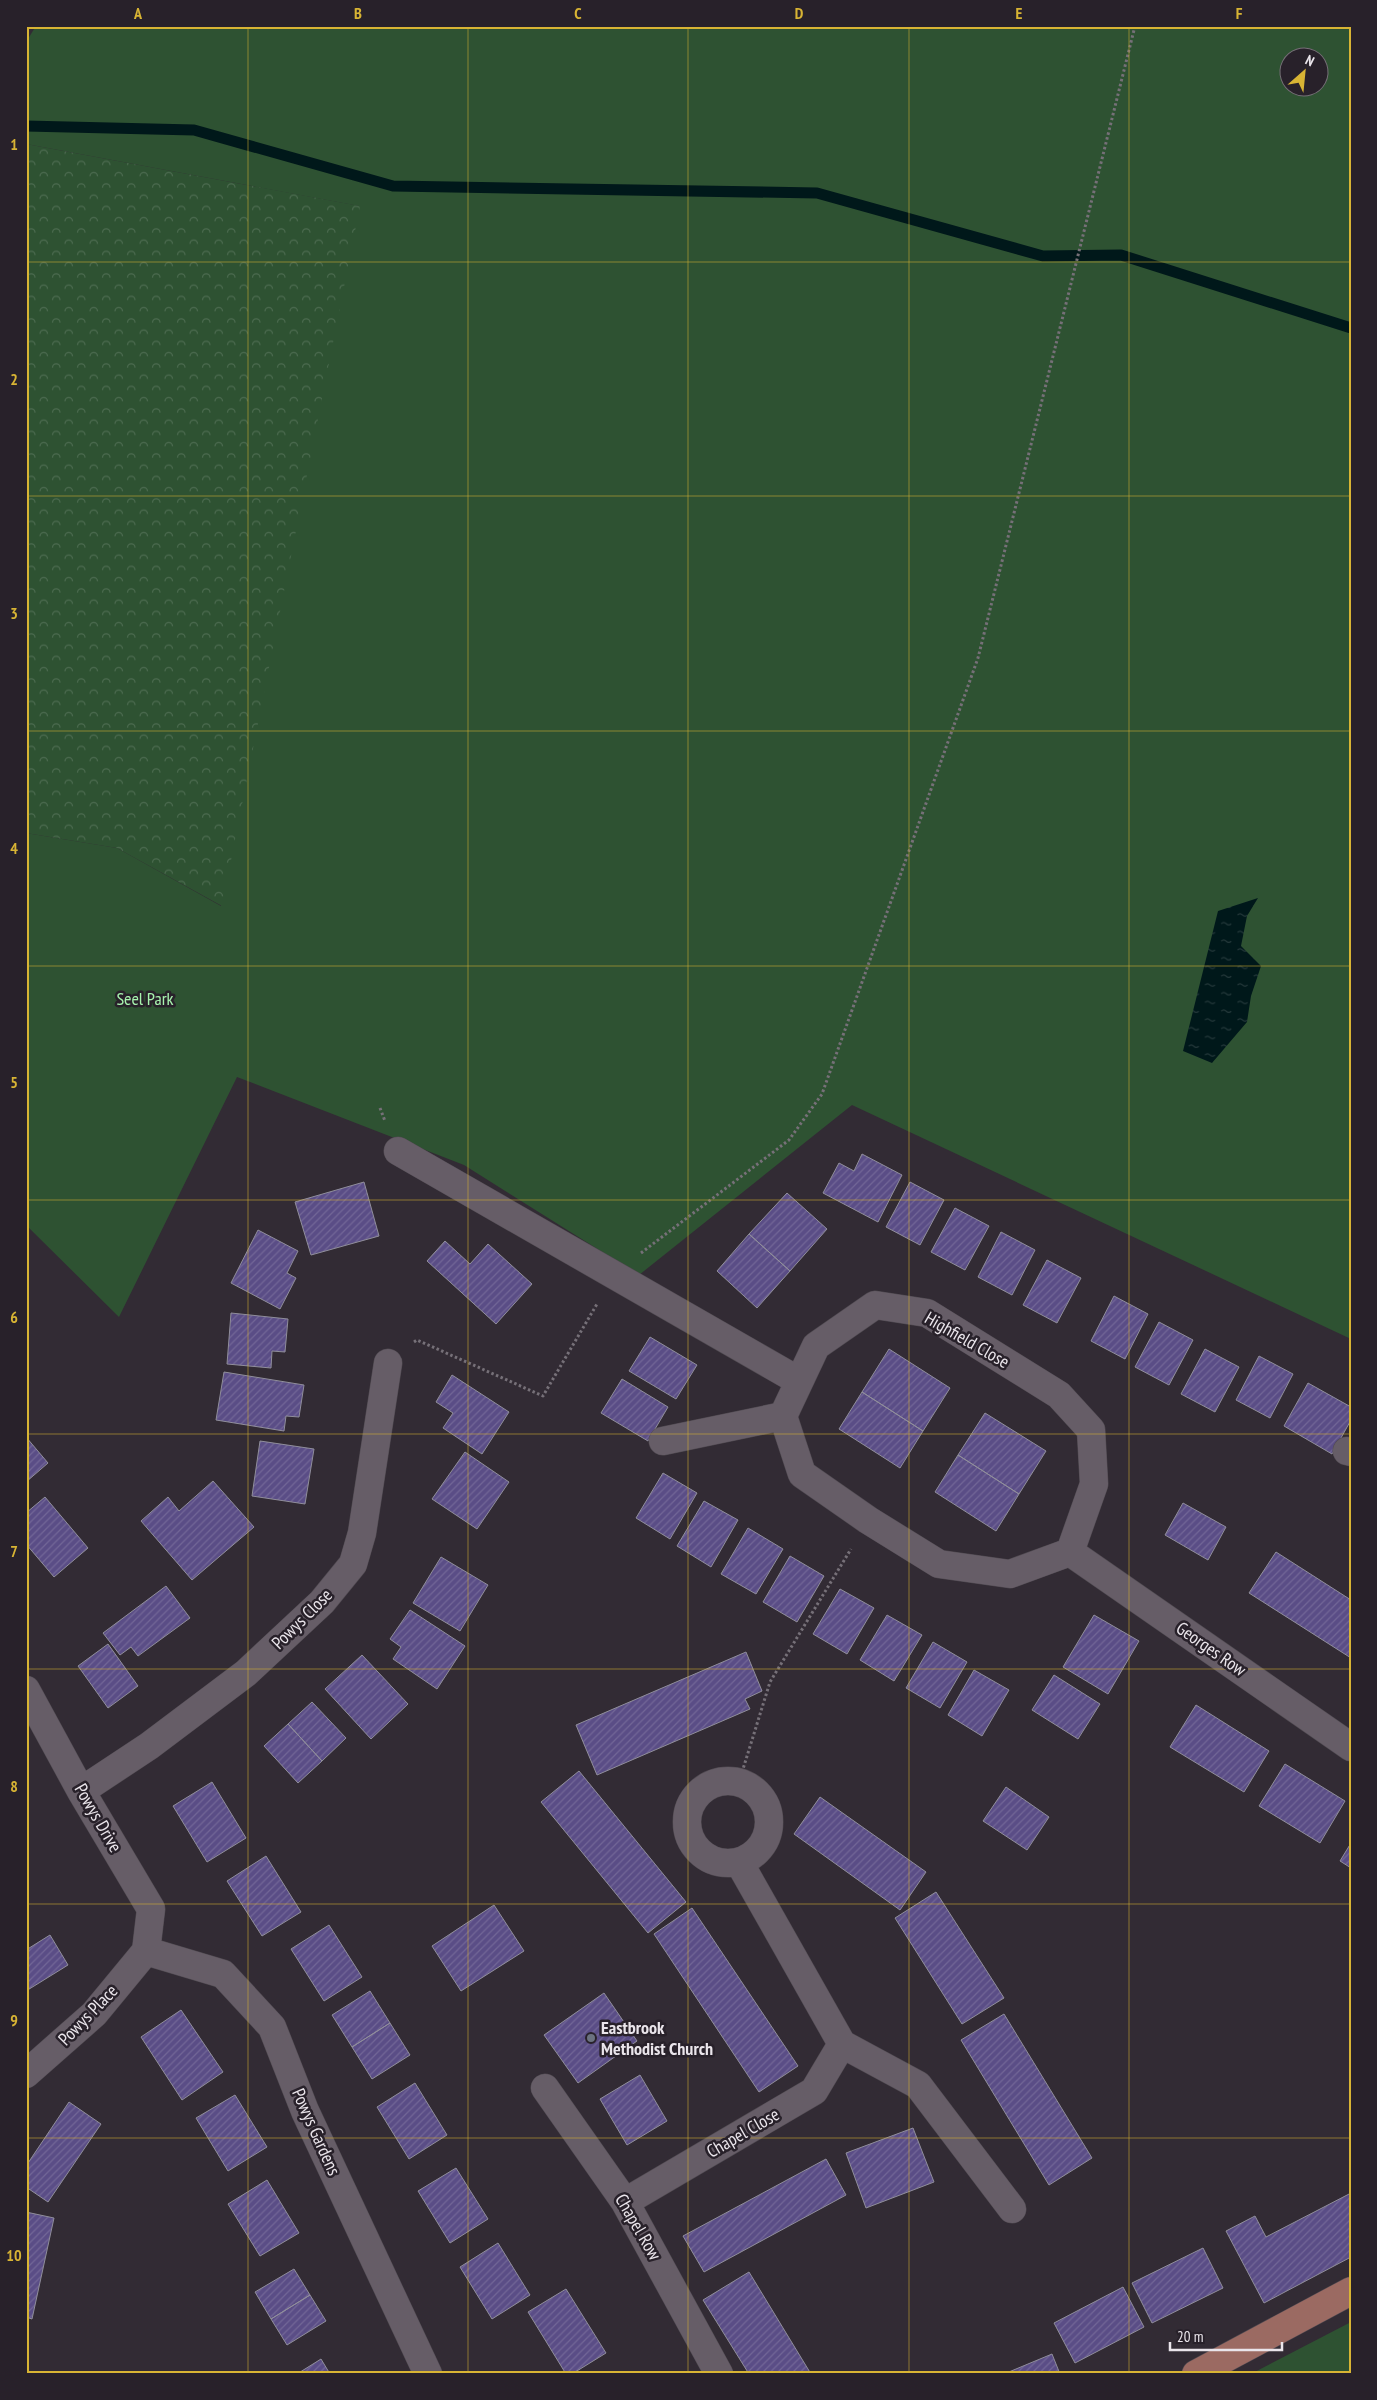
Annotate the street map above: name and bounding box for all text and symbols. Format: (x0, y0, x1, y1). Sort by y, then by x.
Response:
text: A (133, 3, 143, 23)
text: B (354, 3, 362, 23)
text: C (574, 3, 582, 23)
text: D (795, 3, 804, 23)
text: E (1016, 3, 1023, 23)
text: F (1236, 3, 1243, 23)
north arrow (1280, 48, 1330, 98)
text: N (1302, 51, 1317, 70)
text: 1 (10, 134, 18, 154)
text: 2 (10, 369, 18, 389)
text: 3 (10, 603, 18, 623)
text: 4 (10, 838, 18, 858)
park label: Seel Park (116, 987, 174, 1010)
text: 5 (10, 1072, 18, 1092)
street label: Highfield Close (921, 1306, 1014, 1373)
text: 6 (10, 1307, 18, 1327)
text: 7 (10, 1541, 18, 1561)
street label: Powys Close (267, 1584, 337, 1654)
street label: Georges Row (1172, 1616, 1251, 1681)
text: 8 (10, 1776, 18, 1796)
street label: Powys Drive (70, 1779, 127, 1856)
street label: Powys Place (53, 1979, 122, 2050)
text: 9 (10, 2010, 18, 2030)
place label: Eastbrook Methodist Church (601, 2016, 713, 2060)
marker: Eastbrook Methodist Church (585, 2032, 597, 2044)
street label: Powys Gardens (287, 2085, 346, 2179)
street label: Chapel Close (702, 2103, 783, 2163)
street label: Chapel Row (610, 2189, 667, 2264)
text: 10 (6, 2245, 22, 2265)
scale bar (1170, 2320, 1282, 2352)
text: 20 m (1177, 2327, 1203, 2346)

